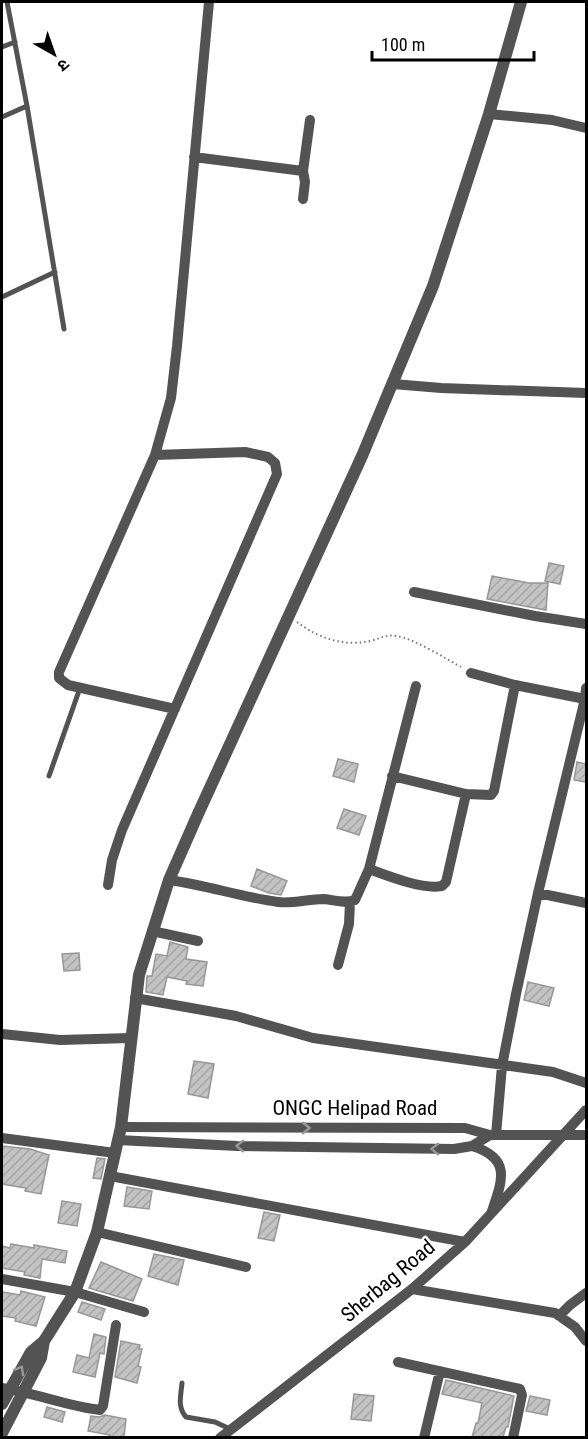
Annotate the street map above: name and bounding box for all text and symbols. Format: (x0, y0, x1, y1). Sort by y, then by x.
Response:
north arrow (24, 24, 84, 84)
scale bar (372, 24, 534, 62)
text: 100 m (381, 34, 425, 55)
text: उ (53, 55, 73, 76)
street label: ONGC Helipad Road (272, 1096, 438, 1120)
one-way arrow (301, 1122, 310, 1134)
one-way arrow (235, 1140, 244, 1153)
one-way arrow (430, 1143, 439, 1155)
street label: Sherbag Road (336, 1235, 440, 1327)
one-way arrow (13, 1366, 24, 1376)

